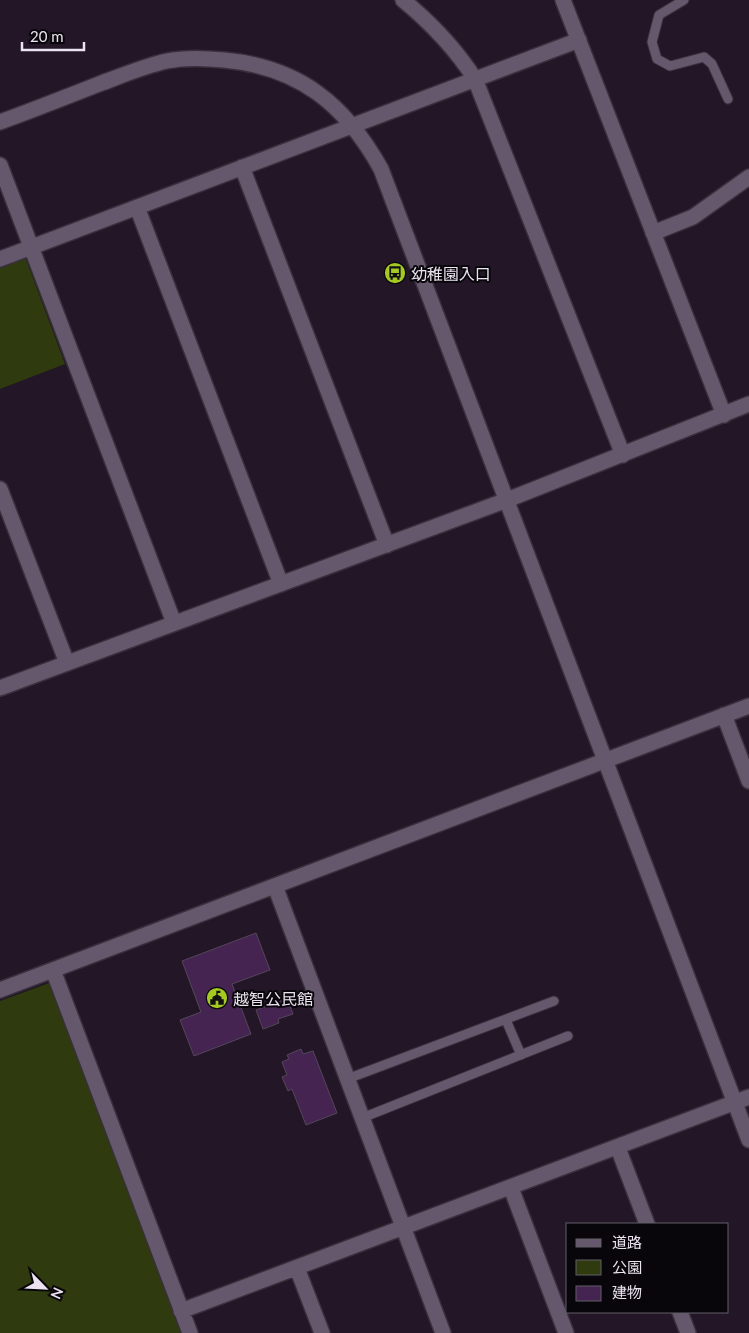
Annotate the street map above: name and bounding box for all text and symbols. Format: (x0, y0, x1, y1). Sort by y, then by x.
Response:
scale bar (22, 20, 85, 52)
text: 20 m (30, 27, 64, 45)
bus stop icon: 幼稚園入口 (383, 261, 407, 285)
place label: 幼稚園入口 (411, 264, 491, 283)
public building icon: 越智公民館 (205, 986, 229, 1010)
place label: 越智公民館 (233, 989, 313, 1008)
legend (566, 1223, 729, 1313)
text: 道路 (612, 1233, 642, 1251)
text: 公園 (612, 1258, 642, 1276)
north arrow (20, 1263, 70, 1313)
text: 建物 (612, 1283, 642, 1301)
text: N (47, 1285, 67, 1302)

